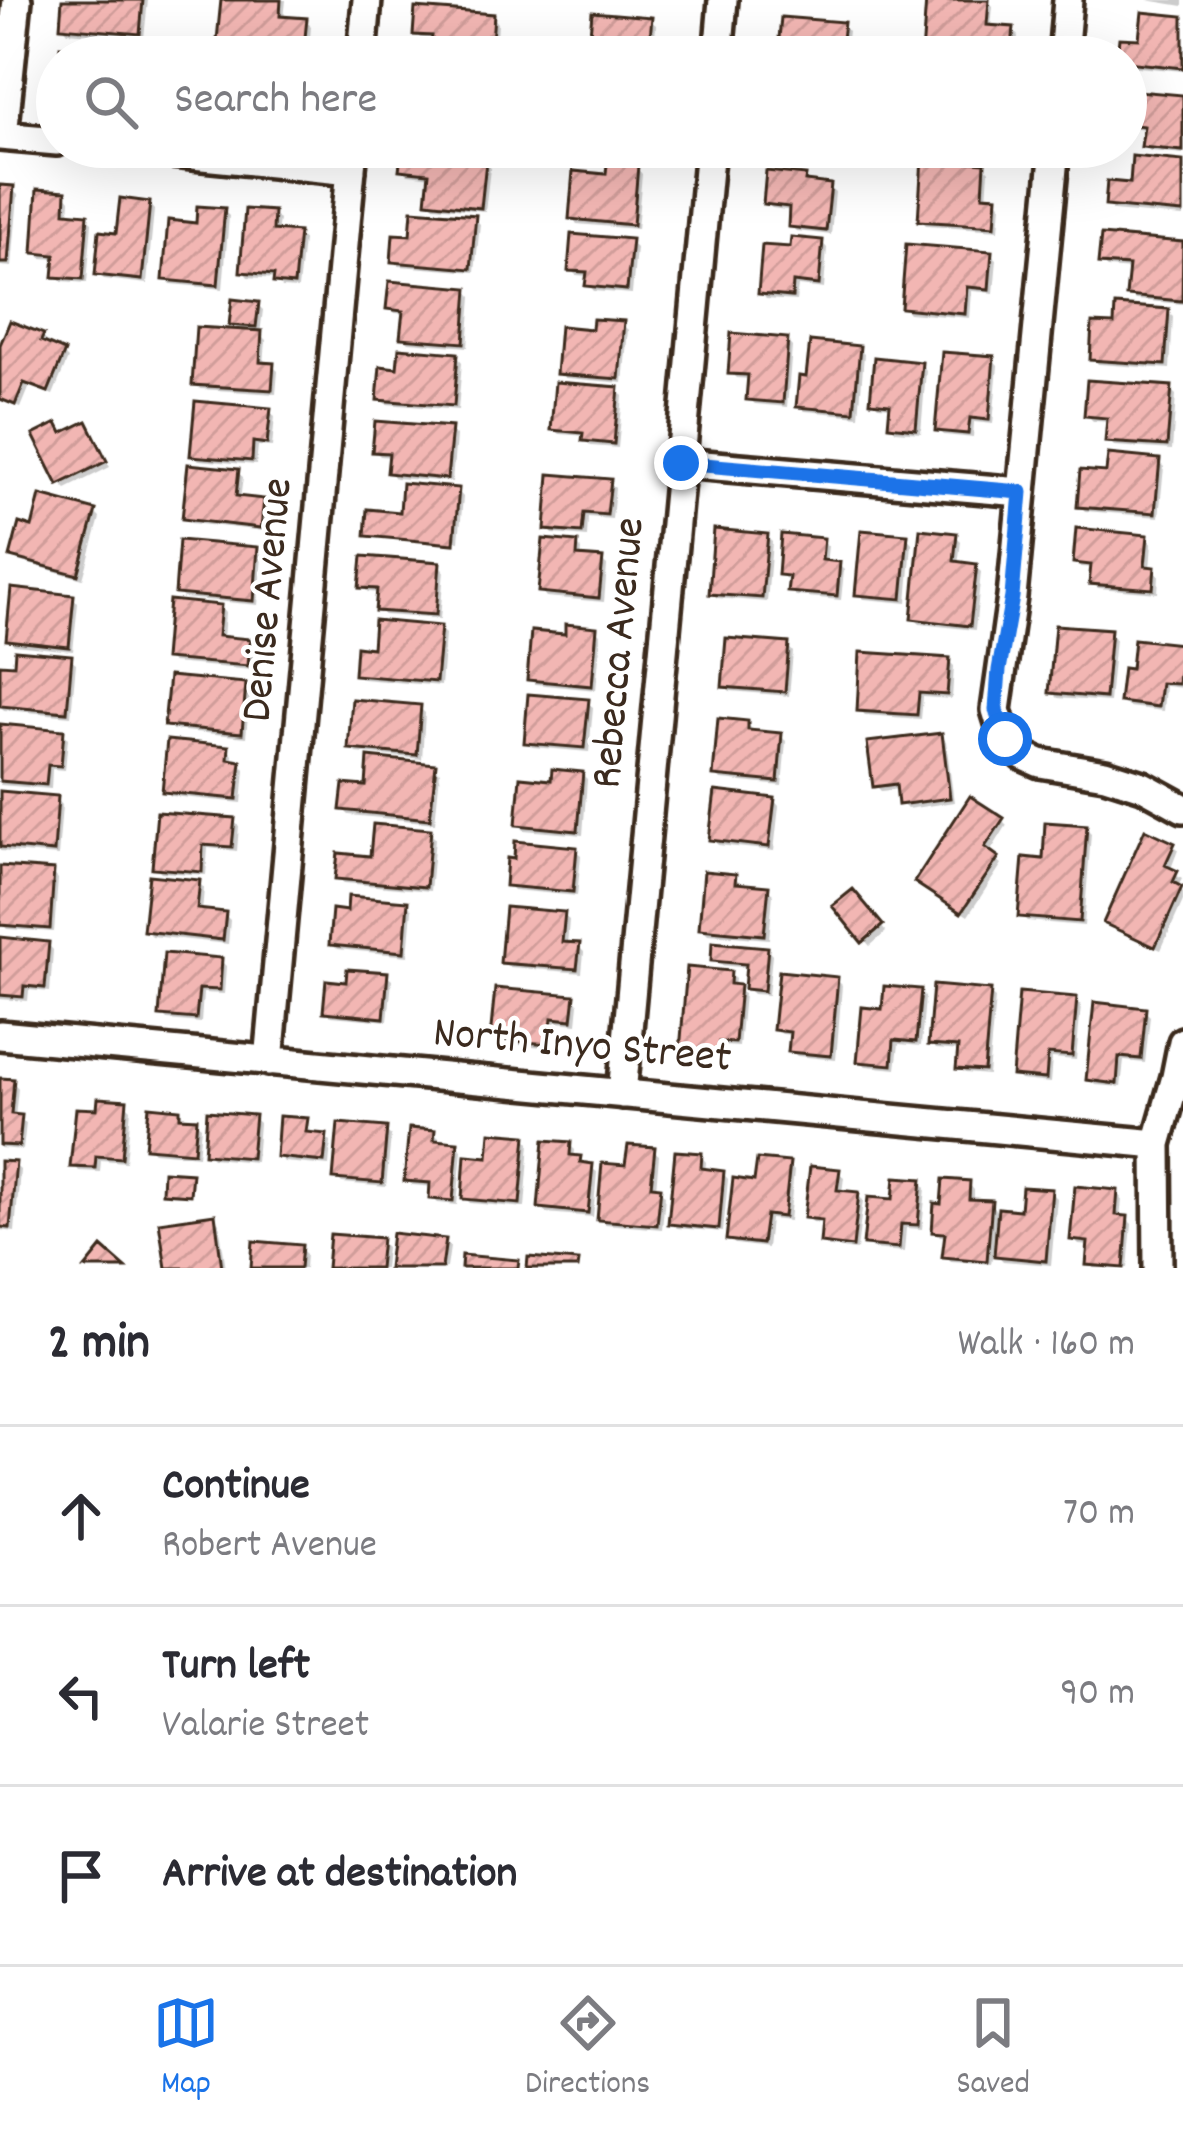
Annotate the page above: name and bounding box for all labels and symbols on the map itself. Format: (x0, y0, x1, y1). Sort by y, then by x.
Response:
route end (654, 436, 708, 490)
street label: Denise Avenue (227, 476, 313, 724)
street label: Rebecca Avenue (577, 515, 665, 791)
route start (978, 712, 1032, 766)
street label: North Inyo Street (430, 1003, 734, 1093)

